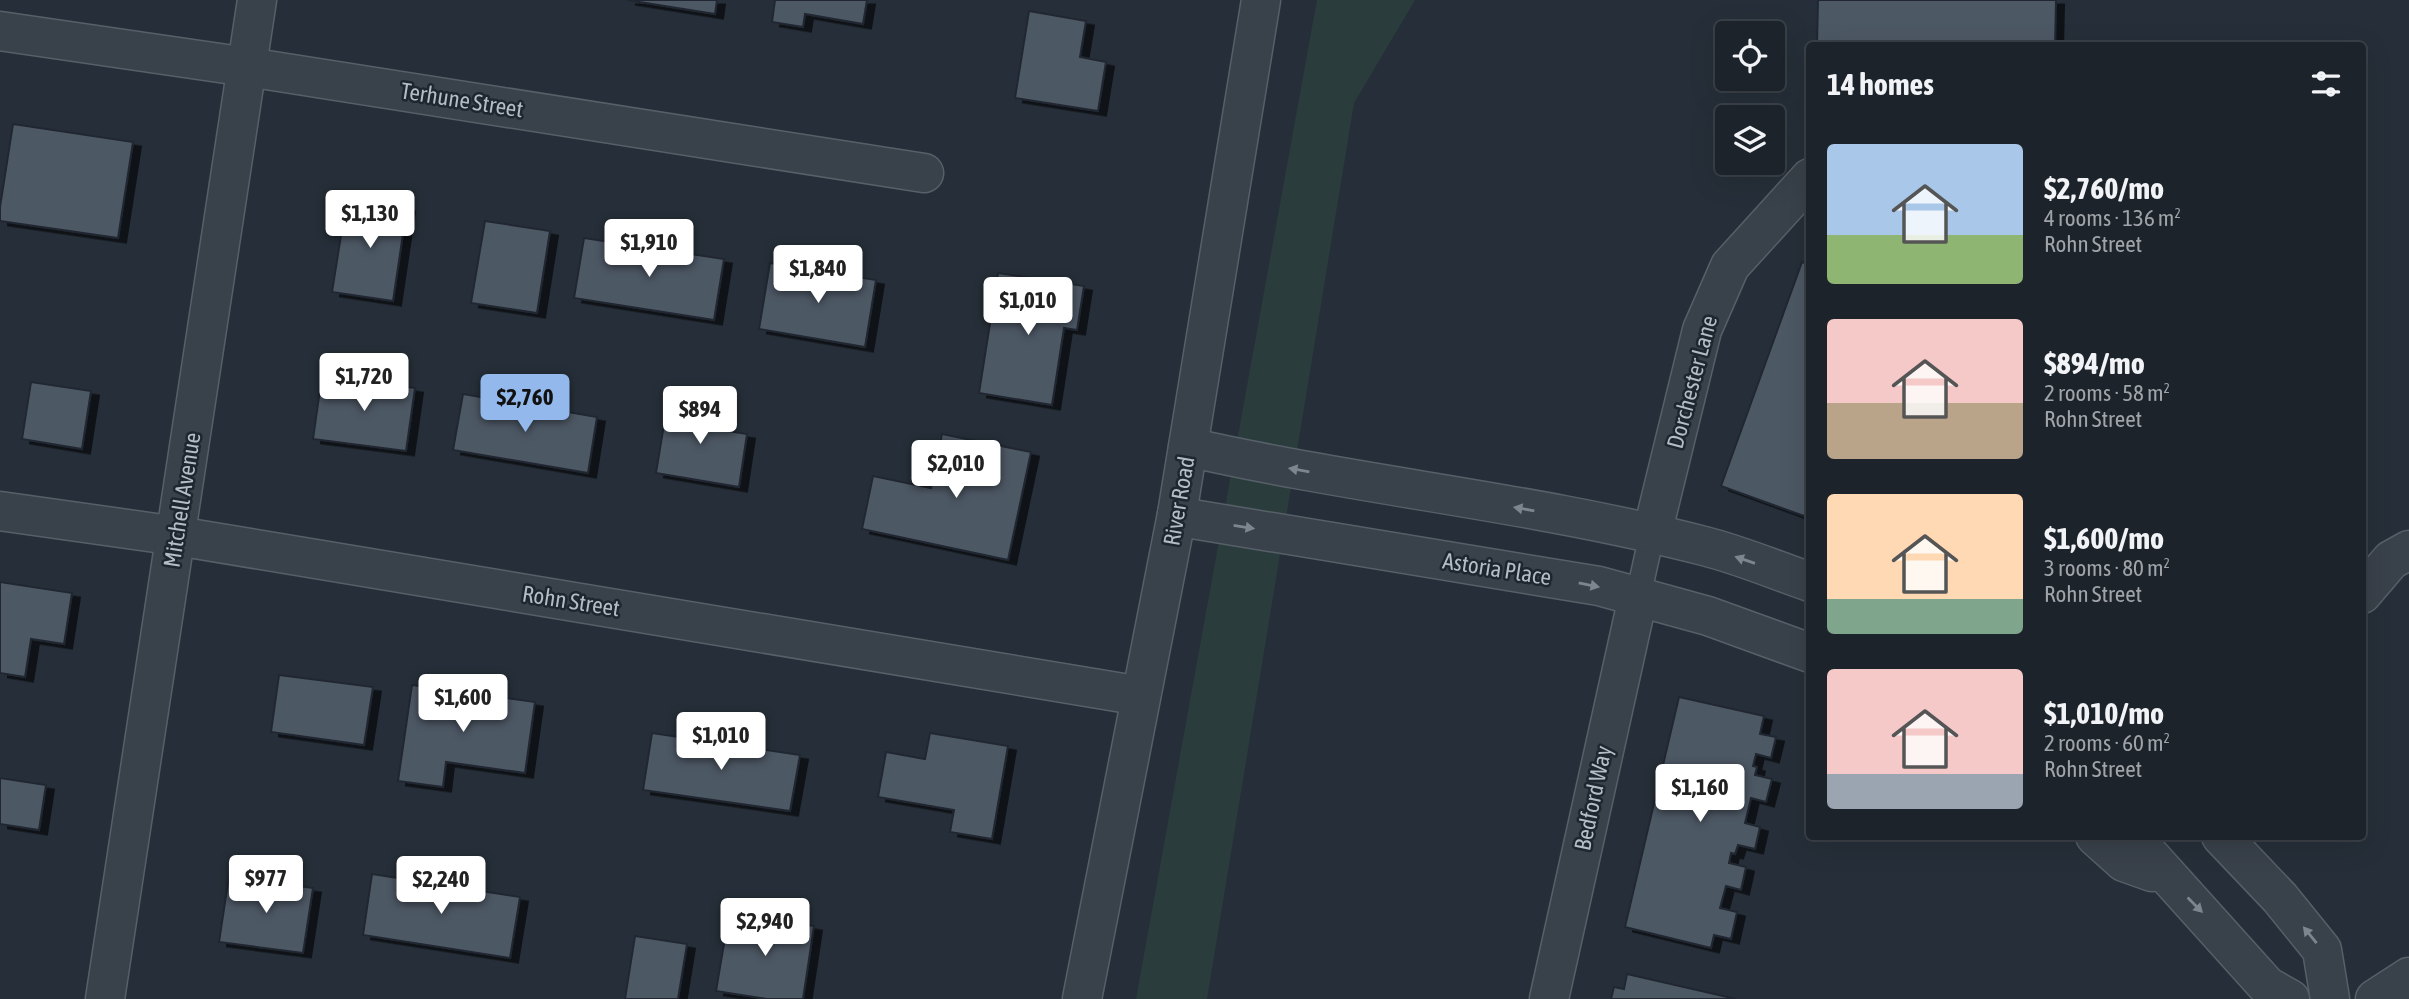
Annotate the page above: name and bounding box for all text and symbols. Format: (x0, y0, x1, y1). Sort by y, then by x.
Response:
map controls (1715, 21, 1785, 175)
button: locate (1715, 21, 1785, 91)
icon: filters (2307, 65, 2345, 103)
text: 14 homes (1827, 67, 1934, 101)
street label: Terhune Street (399, 78, 525, 122)
button: layers (1715, 105, 1785, 175)
text: $2,760/mo (2044, 171, 2164, 205)
icon: home (1883, 172, 1967, 256)
pin: $1,130 (313, 190, 427, 250)
text: $1,130 (342, 200, 399, 226)
text: 4 rooms · 136 m² (2044, 205, 2181, 231)
pin: $1,910 (592, 219, 706, 279)
text: $1,910 (621, 229, 678, 255)
text: Rohn Street (2044, 231, 2142, 257)
pin: $1,840 (761, 246, 875, 305)
text: $1,840 (790, 255, 847, 281)
pin: $1,010 (971, 278, 1085, 337)
text: $1,010 (1000, 287, 1057, 313)
street label: Dorchester Lane (1662, 313, 1722, 451)
text: $894/mo (2044, 346, 2145, 380)
icon: home (1883, 347, 1967, 431)
pin: $1,720 (307, 354, 421, 413)
text: $1,720 (336, 363, 393, 389)
pin: $2,760 (468, 374, 582, 434)
text: 2 rooms · 58 m² (2044, 380, 2170, 406)
text: $2,760 (497, 384, 554, 410)
pin: $894 (659, 386, 741, 446)
text: $894 (679, 396, 721, 422)
text: Rohn Street (2044, 406, 2142, 432)
street label: Mitchell Avenue (159, 431, 205, 569)
pin: $2,010 (899, 440, 1013, 500)
text: $2,010 (928, 450, 985, 476)
street label: River Road (1158, 454, 1200, 548)
one-way arrow (1288, 464, 1310, 475)
one-way arrow (1512, 503, 1534, 514)
text: $1,600/mo (2044, 521, 2164, 555)
one-way arrow (1233, 522, 1255, 533)
icon: home (1883, 522, 1967, 606)
street label: Astoria Place (1441, 548, 1553, 590)
one-way arrow (1734, 554, 1755, 564)
text: 3 rooms · 80 m² (2044, 555, 2170, 581)
street label: Rohn Street (520, 580, 622, 622)
one-way arrow (1578, 580, 1600, 591)
text: Rohn Street (2044, 581, 2142, 607)
pin: $1,600 (406, 674, 520, 734)
text: $1,600 (435, 684, 492, 710)
text: $1,010/mo (2044, 696, 2164, 730)
icon: home (1883, 697, 1967, 781)
pin: $1,010 (664, 712, 778, 772)
text: $1,010 (693, 722, 750, 748)
text: 2 rooms · 60 m² (2044, 730, 2170, 756)
street label: Bedford Way (1569, 743, 1617, 853)
text: Rohn Street (2044, 756, 2142, 782)
pin: $1,160 (1643, 764, 1757, 824)
text: $1,160 (1672, 774, 1729, 800)
pin: $977 (225, 856, 307, 915)
pin: $2,240 (384, 856, 498, 916)
text: $977 (245, 865, 287, 891)
text: $2,240 (413, 866, 470, 892)
one-way arrow (2186, 896, 2203, 913)
pin: $2,940 (708, 898, 822, 958)
text: $2,940 (737, 908, 794, 934)
one-way arrow (2303, 927, 2318, 945)

